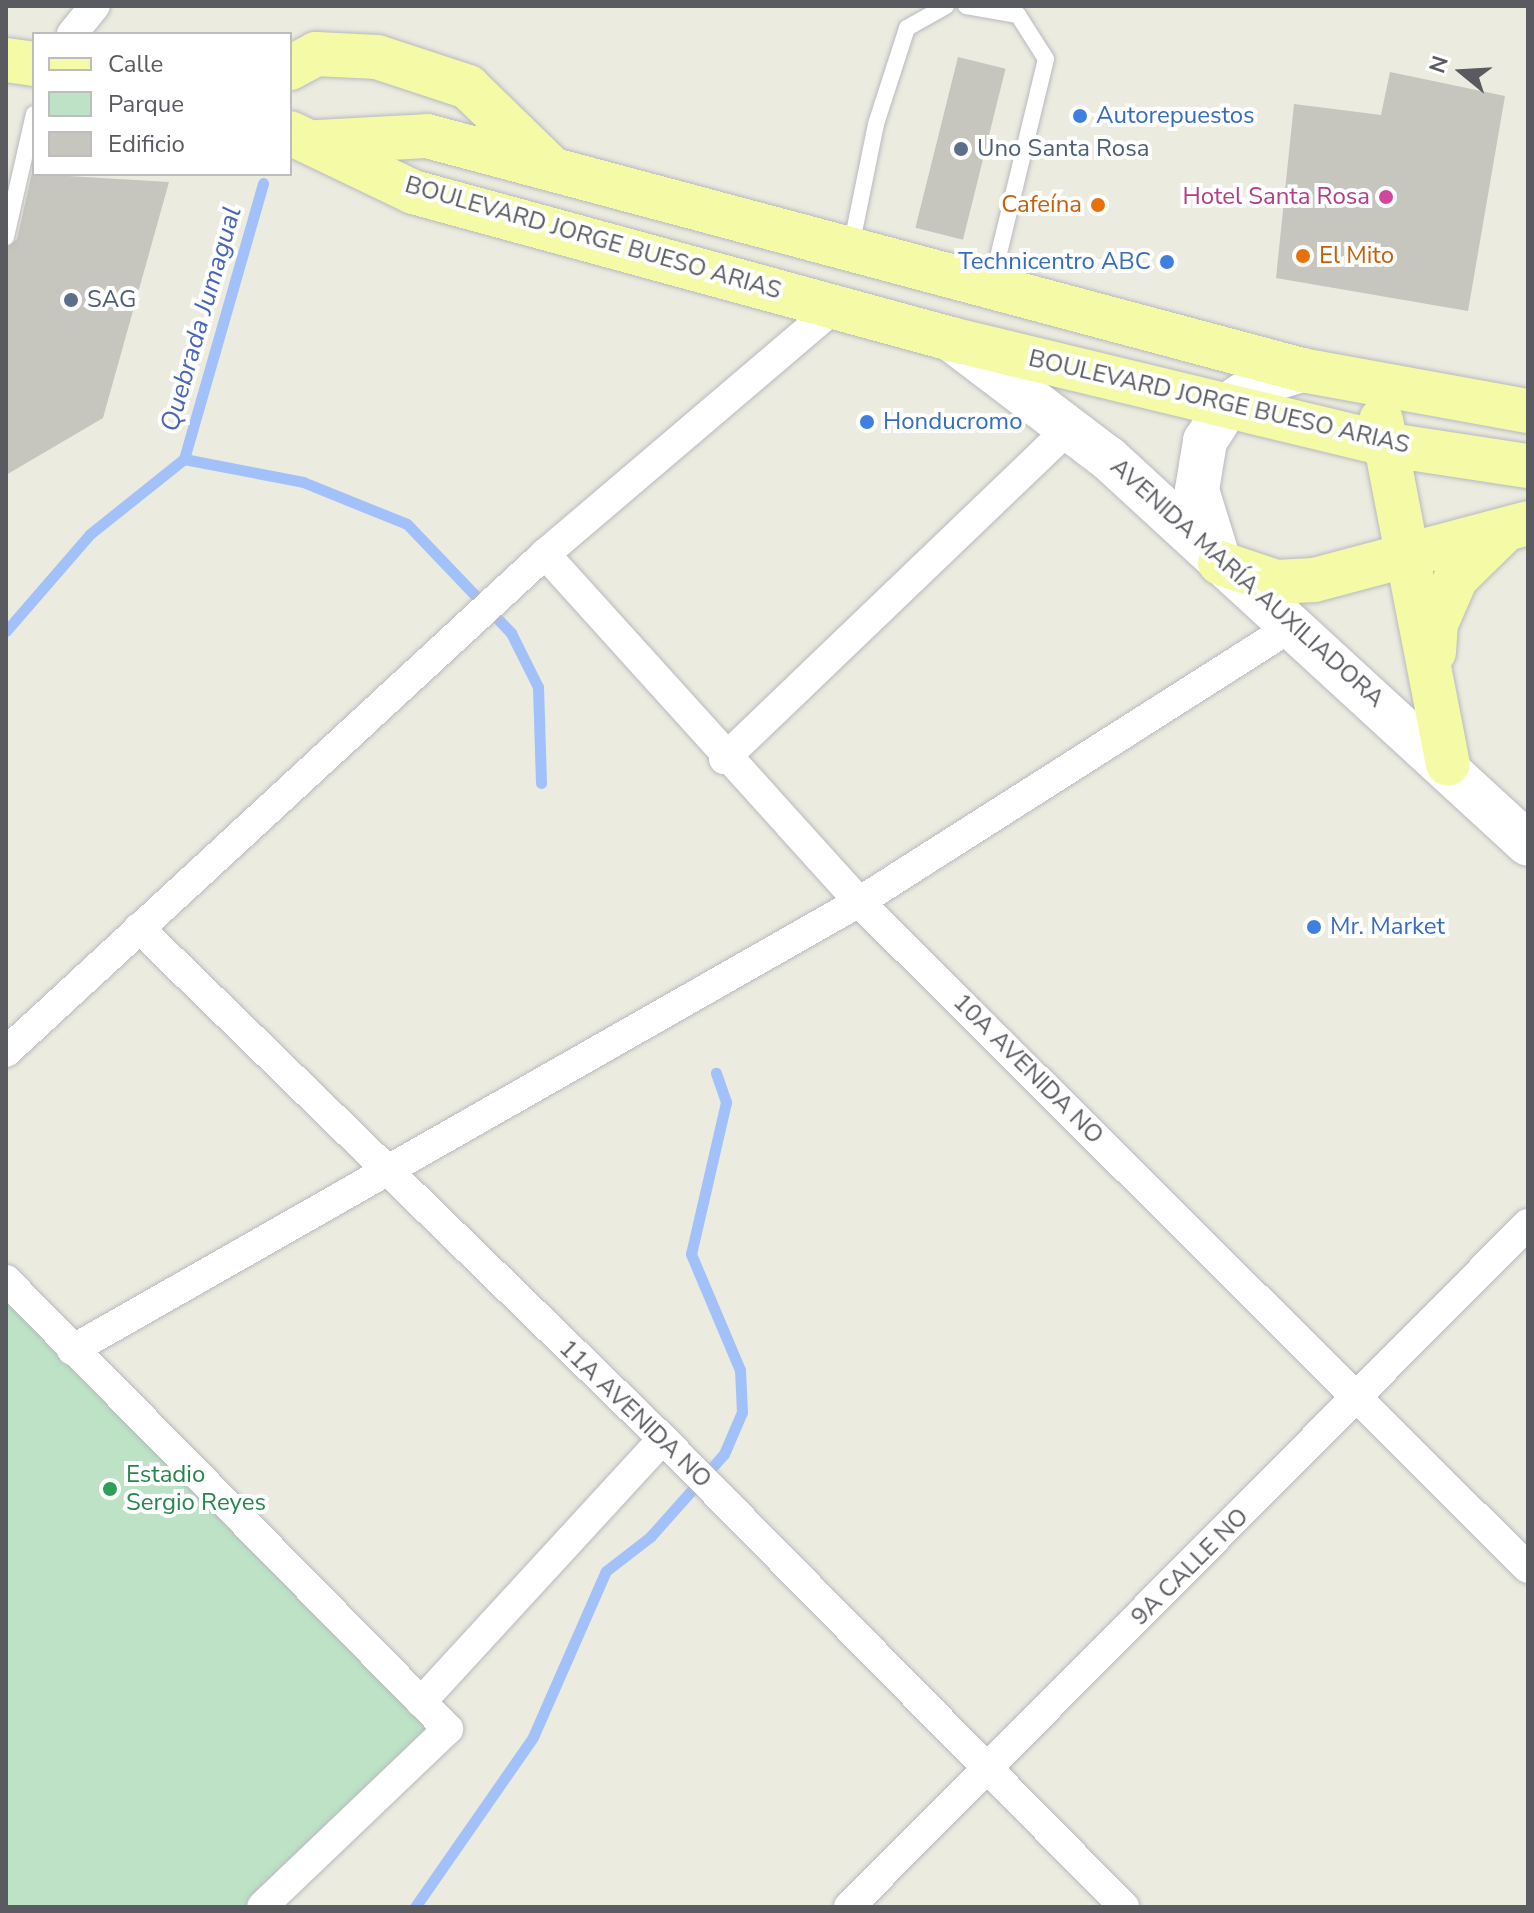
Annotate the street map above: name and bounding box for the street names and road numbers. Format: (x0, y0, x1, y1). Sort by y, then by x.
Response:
street label: BOULEVARD JORGE BUESO ARIAS (402, 170, 784, 306)
street label: BOULEVARD JORGE BUESO ARIAS (1026, 344, 1412, 460)
street label: AVENIDA MARÍA AUXILIADORA (1104, 452, 1390, 714)
street label: 10A AVENIDA NO (947, 988, 1109, 1150)
street label: 11A AVENIDA NO (553, 1334, 717, 1494)
street label: 9A CALLE NO (1125, 1502, 1255, 1632)

